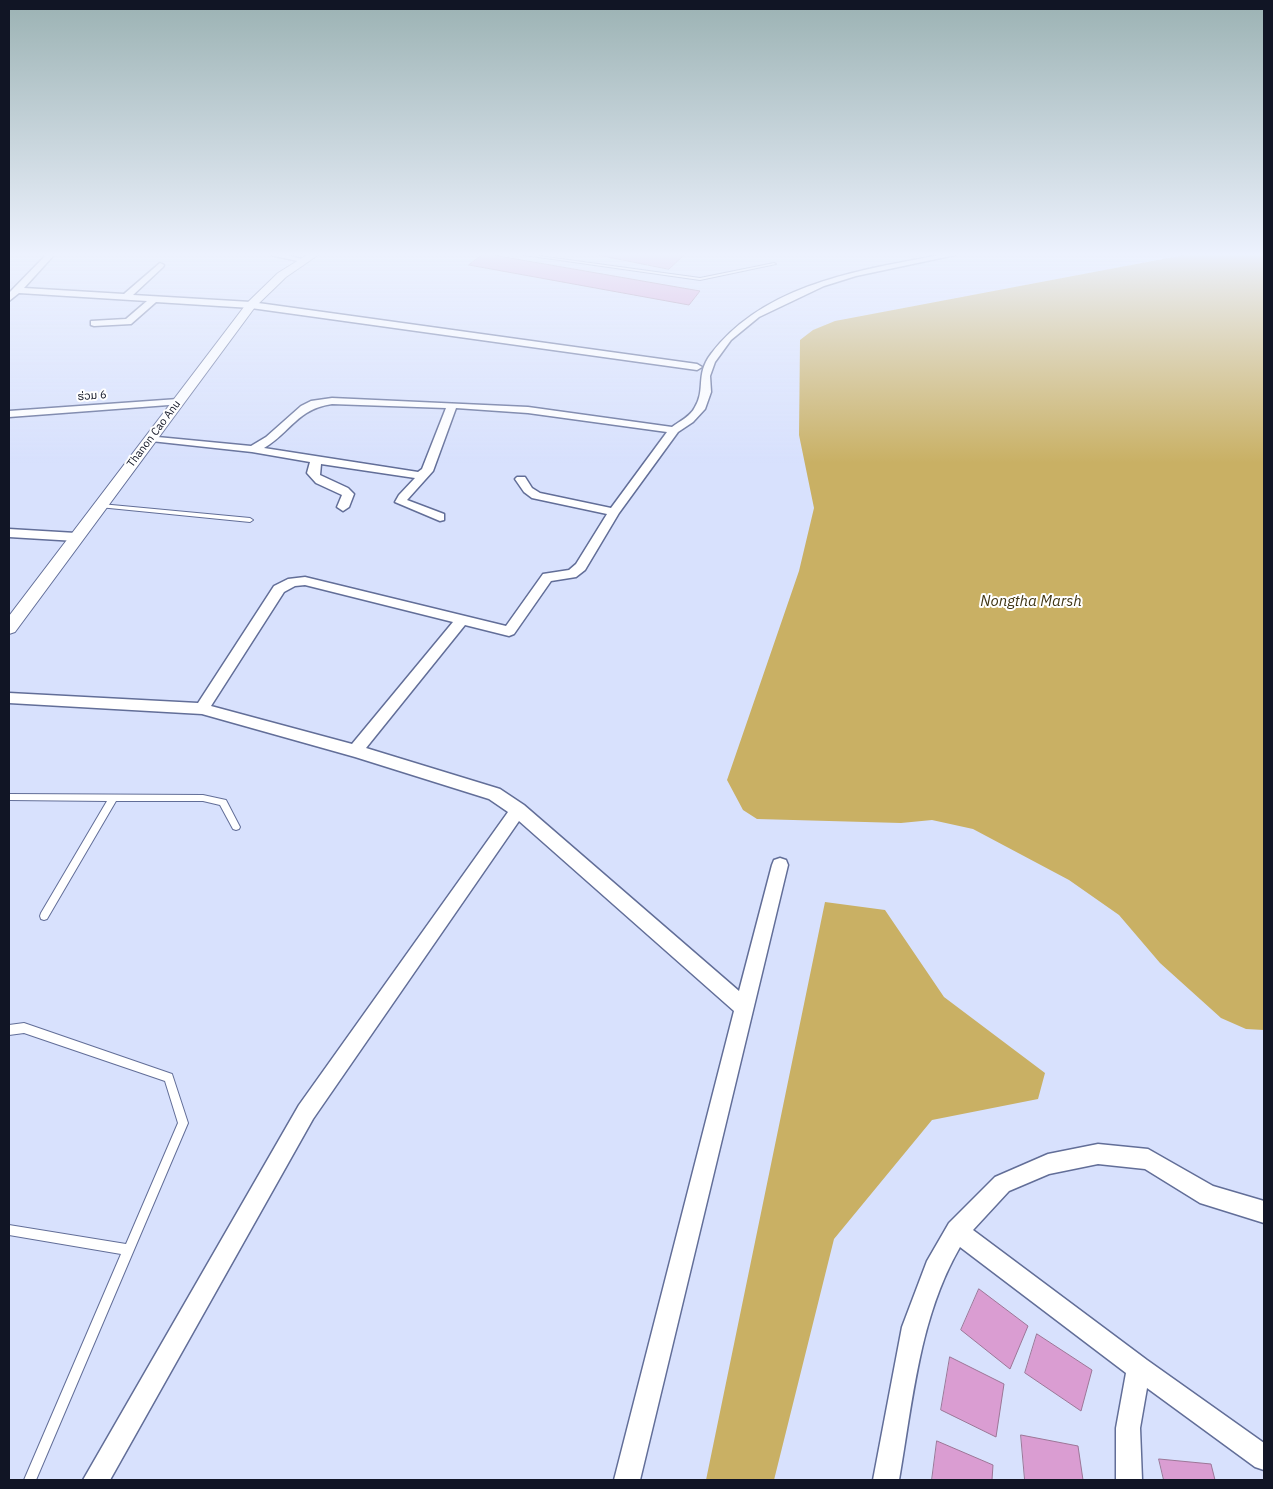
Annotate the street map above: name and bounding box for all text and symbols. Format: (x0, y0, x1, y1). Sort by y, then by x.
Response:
street label: ຮ່ວມ 6 (77, 388, 107, 404)
street label: Thanon Cao Anu (124, 398, 184, 470)
water label: Nongtha Marsh (980, 593, 1082, 611)

